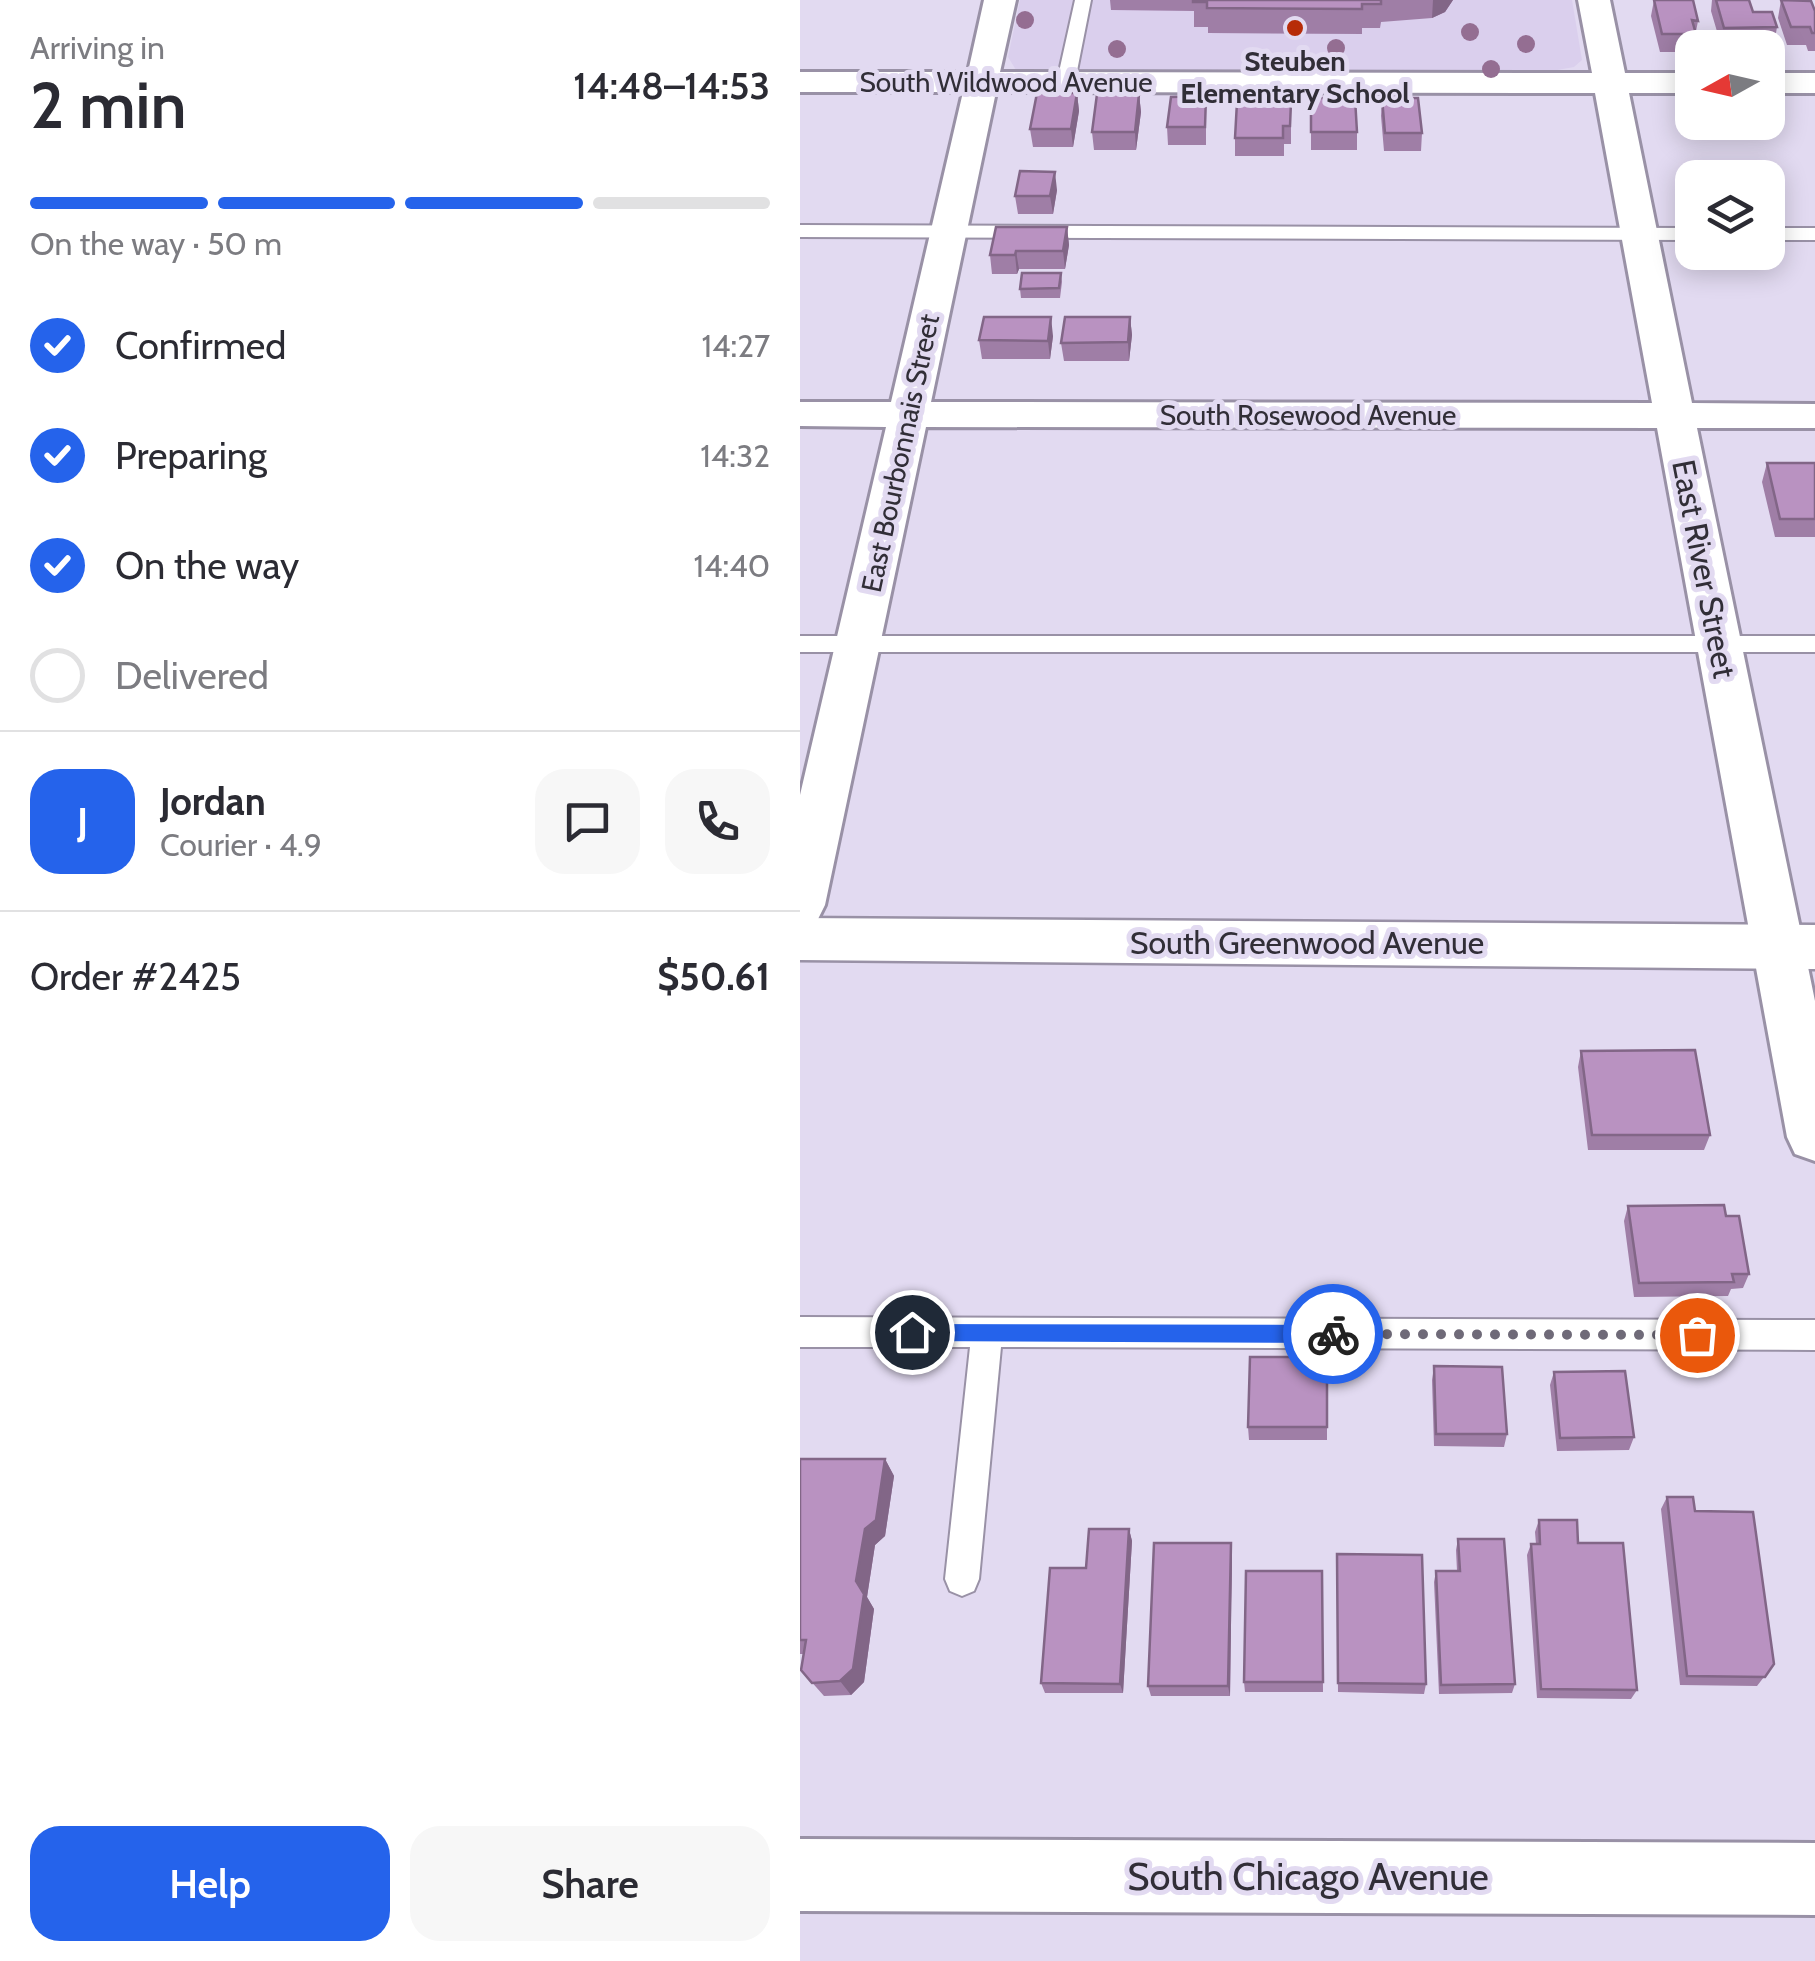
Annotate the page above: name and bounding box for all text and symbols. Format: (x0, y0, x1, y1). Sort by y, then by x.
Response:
marker: Steuben Elementary School (1284, 17, 1306, 39)
text: Arriving in (30, 28, 165, 67)
north arrow (1675, 30, 1785, 140)
map controls (1675, 30, 1785, 270)
place label: Steuben Elementary School (1180, 44, 1410, 110)
text: 14:48–14:53 (573, 62, 770, 109)
text: 2 min (30, 65, 187, 144)
street label: South Wildwood Avenue (859, 65, 1153, 99)
button: layers (1675, 160, 1785, 270)
text: On the way · 50 m (30, 224, 282, 263)
street label: East Bourbonnais Street (854, 311, 946, 595)
icon: check (30, 318, 85, 373)
text: Confirmed (115, 322, 286, 369)
text: 14:27 (702, 326, 770, 365)
street label: South Rosewood Avenue (1160, 398, 1456, 432)
icon: check (30, 428, 85, 483)
text: Preparing (115, 432, 267, 479)
text: 14:32 (700, 436, 770, 475)
street label: East River Street (1664, 456, 1745, 682)
icon: check (30, 538, 85, 593)
text: On the way (115, 542, 299, 589)
text: 14:40 (694, 546, 770, 585)
text: Delivered (115, 652, 269, 699)
button: chat (535, 769, 640, 874)
button: phone (665, 769, 770, 874)
text: Jordan (160, 778, 266, 825)
text: J (77, 798, 88, 845)
text: Courier · 4.9 (160, 825, 322, 864)
street label: South Greenwood Avenue (1130, 923, 1484, 962)
text: Order #2425 (30, 953, 241, 1000)
text: $50.61 (657, 953, 770, 1000)
courier (1283, 1284, 1383, 1384)
pin (870, 1290, 955, 1375)
pin (1655, 1293, 1740, 1378)
icon: home (885, 1305, 940, 1360)
icon: bike (1306, 1307, 1361, 1362)
icon: bag (1670, 1308, 1725, 1363)
button: Help (30, 1826, 390, 1941)
button: Share (410, 1826, 770, 1941)
street label: South Chicago Avenue (1127, 1853, 1489, 1900)

